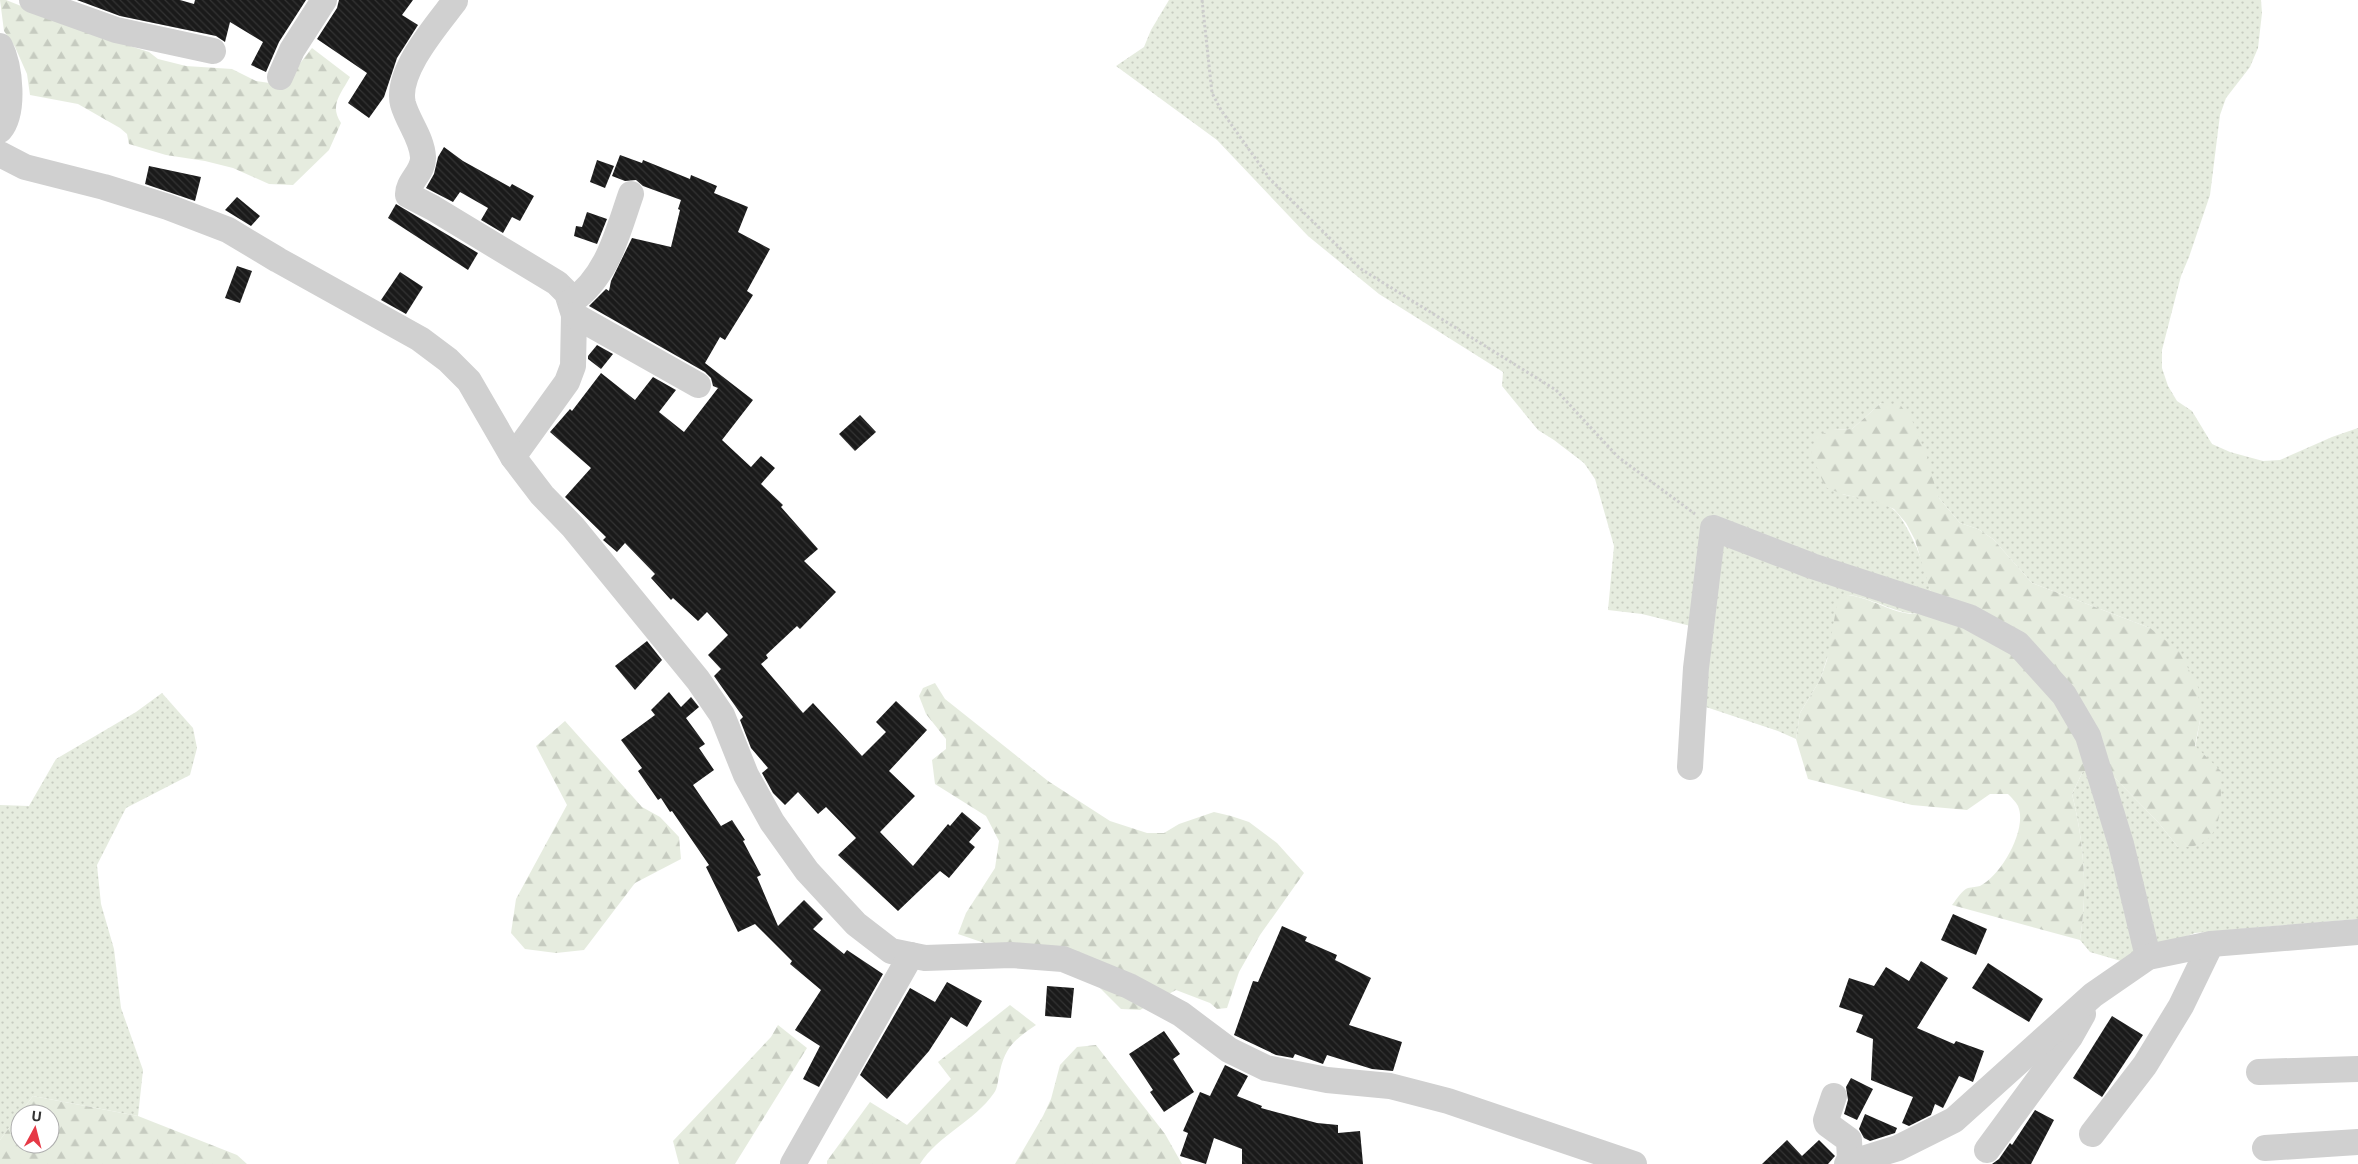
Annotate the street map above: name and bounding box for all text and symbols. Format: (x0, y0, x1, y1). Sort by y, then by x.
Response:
north arrow (10, 1104, 60, 1154)
text: U (30, 1106, 43, 1126)

